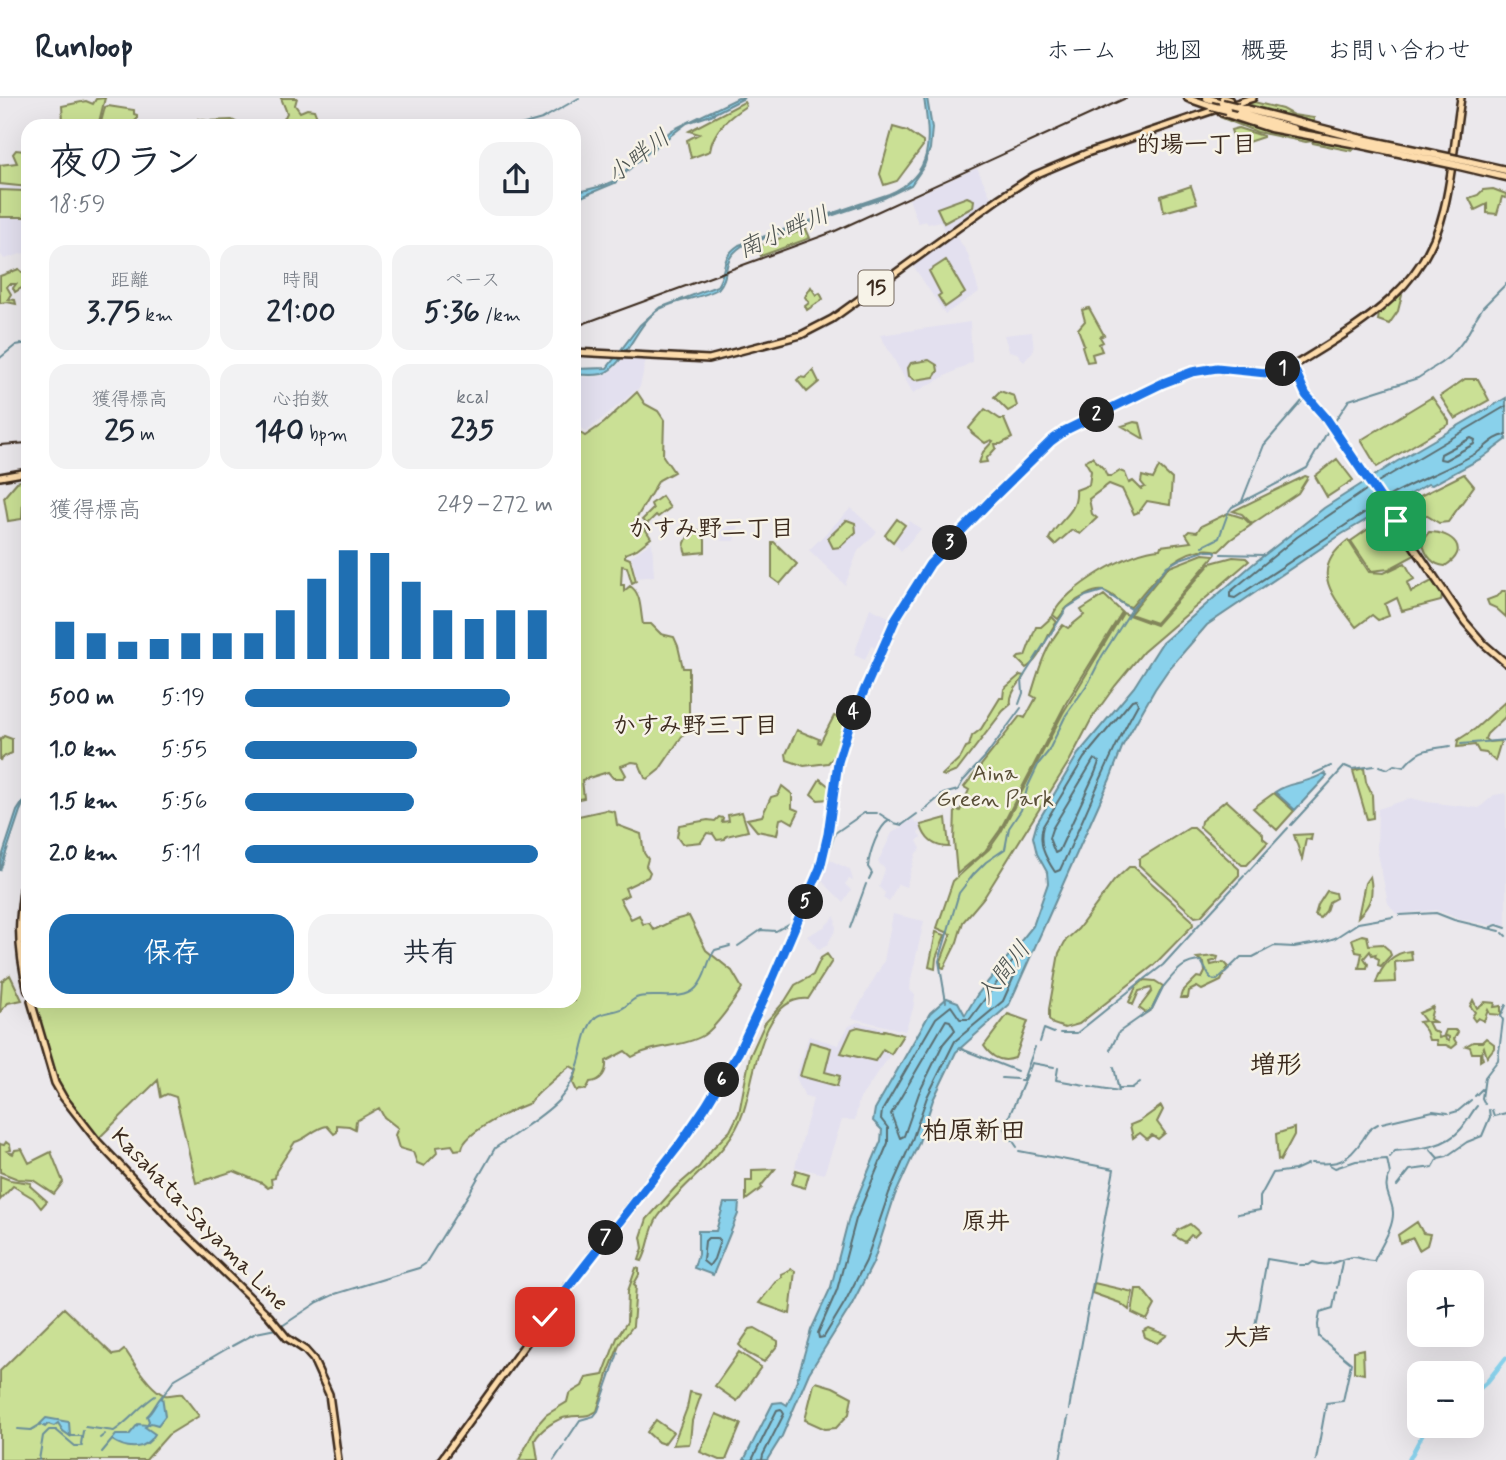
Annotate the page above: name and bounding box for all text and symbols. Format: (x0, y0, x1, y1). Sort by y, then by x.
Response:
text: Runloop (35, 26, 134, 70)
text: ホーム (1046, 36, 1117, 67)
text: 地図 (1155, 36, 1203, 67)
text: 概要 (1241, 36, 1289, 67)
text: お問い合わせ (1327, 36, 1471, 67)
water label: 小畔川 (601, 123, 677, 191)
district label: 的場一丁目 (1136, 130, 1256, 161)
text: 夜のラン (49, 139, 201, 188)
button: share (479, 142, 553, 216)
text: 18:59 (49, 190, 106, 220)
water label: 南小畔川 (734, 200, 834, 266)
text: 距離 (111, 268, 149, 293)
text: 時間 (282, 268, 320, 293)
text: ペース (444, 268, 500, 293)
road number: 15 (858, 270, 894, 306)
text: 3.75 (86, 293, 140, 332)
text: 21:00 (266, 293, 336, 332)
text: 5:36 (424, 293, 480, 332)
text: km (140, 303, 173, 328)
text: /km (480, 303, 521, 328)
pin: 1 (1266, 352, 1300, 386)
text: 1 (1278, 356, 1287, 381)
text: kcal (456, 385, 488, 410)
text: 獲得標高 (92, 387, 168, 412)
text: 心拍数 (272, 387, 330, 412)
pin: 2 (1080, 398, 1114, 432)
text: 2 (1092, 402, 1101, 427)
text: 235 (450, 410, 494, 449)
text: 25 (104, 412, 135, 451)
text: 140 (254, 412, 304, 451)
text: m (135, 422, 155, 447)
text: bpm (304, 422, 348, 447)
text: 249–272 m (437, 490, 553, 520)
pin (1366, 491, 1426, 551)
text: 獲得標高 (49, 496, 141, 526)
icon: arrive (1377, 502, 1415, 540)
district label: かすみ野二丁目 (628, 514, 794, 545)
pin: 3 (932, 526, 968, 560)
text: 3 (945, 530, 954, 555)
text: 500 m (49, 683, 114, 713)
text: 5:19 (161, 683, 205, 713)
pin: 4 (836, 696, 872, 730)
text: 4 (848, 700, 859, 725)
district label: かすみ野三丁目 (612, 711, 778, 742)
text: 1.0 km (49, 735, 117, 765)
text: 5:55 (161, 735, 207, 765)
park label: Aina Green Park (936, 759, 1054, 815)
text: 1.5 km (49, 787, 118, 817)
text: 5:56 (161, 787, 207, 817)
text: 2.0 km (49, 839, 118, 869)
text: 5:11 (161, 839, 201, 869)
pin: 5 (788, 884, 824, 920)
text: 5 (800, 889, 811, 914)
button: 保存 (49, 914, 294, 994)
button: 共有 (308, 914, 553, 994)
water label: 入間川 (970, 935, 1038, 1011)
district label: 増形 (1250, 1049, 1302, 1083)
pin: 6 (704, 1062, 740, 1098)
text: 6 (717, 1067, 726, 1092)
district label: 柏原新田 (922, 1115, 1026, 1149)
street label: Kasahata-Sayama Line (104, 1122, 294, 1318)
district label: 原井 (962, 1207, 1010, 1238)
pin: 7 (588, 1220, 624, 1256)
text: 7 (600, 1225, 611, 1250)
map controls (1407, 1270, 1484, 1438)
button: + (1407, 1270, 1484, 1347)
pin (515, 1287, 575, 1347)
icon: check (526, 1298, 564, 1336)
district label: 大芦 (1224, 1323, 1272, 1354)
button: − (1407, 1361, 1484, 1438)

